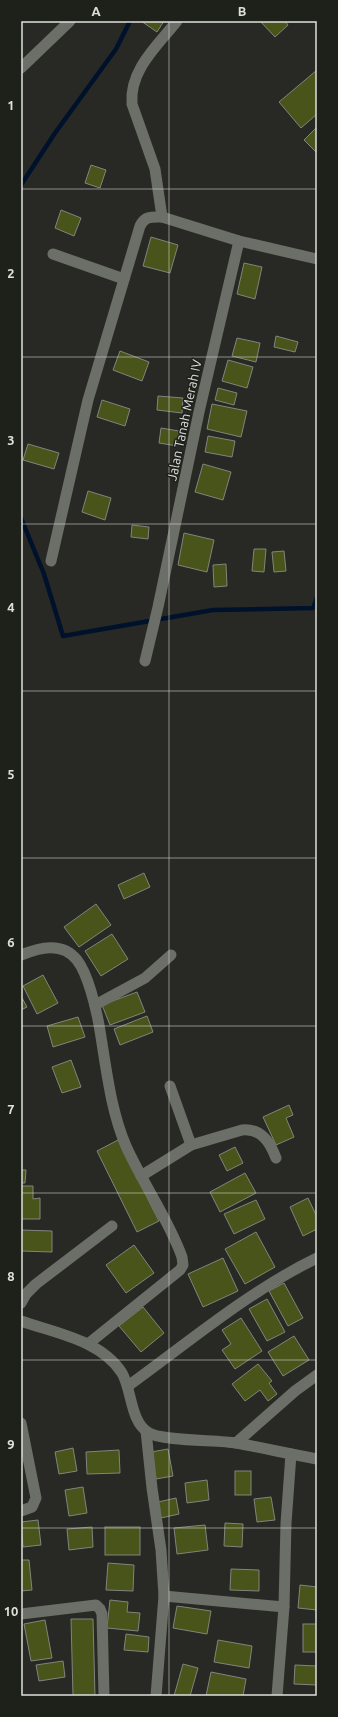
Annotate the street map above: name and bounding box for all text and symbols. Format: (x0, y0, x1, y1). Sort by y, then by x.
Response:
text: A (91, 4, 101, 18)
text: B (238, 4, 247, 18)
text: 1 (7, 98, 15, 112)
text: 2 (7, 266, 15, 280)
street label: Jalan Tanah Merah IV (164, 357, 204, 482)
text: 3 (7, 433, 15, 447)
text: 4 (7, 600, 15, 614)
text: 5 (7, 767, 15, 781)
text: 6 (7, 935, 15, 949)
text: 7 (7, 1102, 15, 1116)
text: 8 (7, 1269, 15, 1283)
text: 9 (7, 1437, 15, 1451)
text: 10 (4, 1604, 18, 1618)

